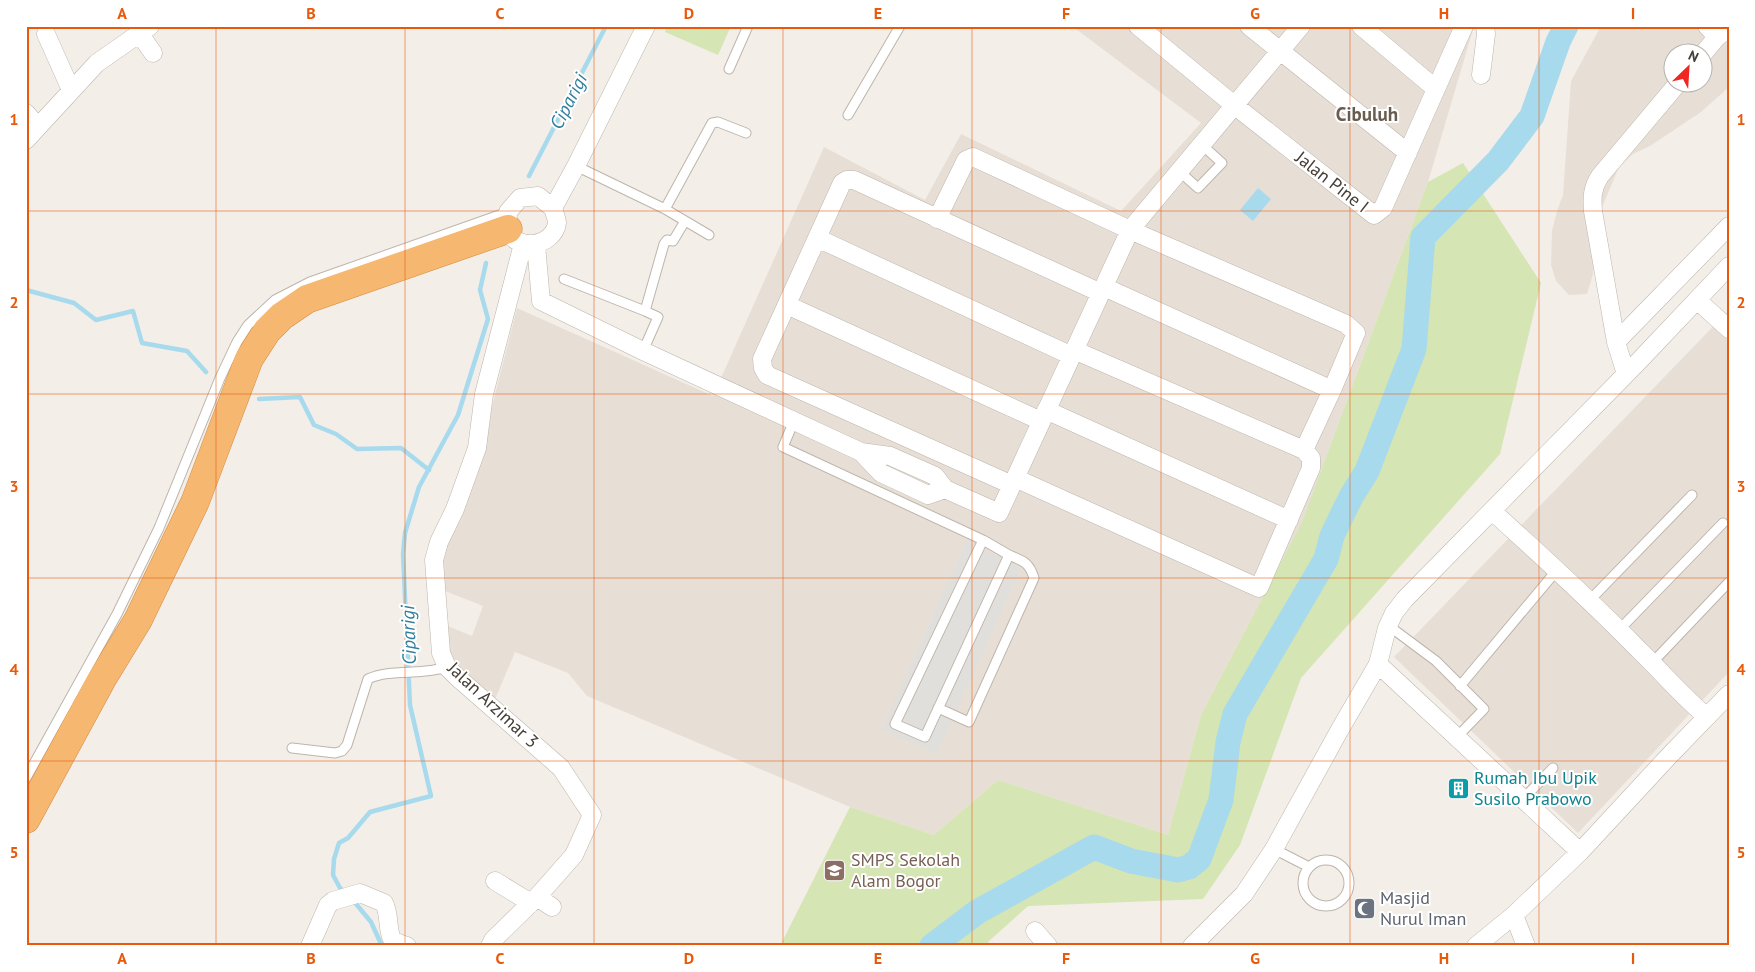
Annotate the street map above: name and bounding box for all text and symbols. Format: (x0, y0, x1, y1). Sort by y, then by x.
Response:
text: A (117, 3, 127, 23)
text: B (306, 3, 316, 23)
text: C (496, 3, 505, 23)
text: D (684, 3, 694, 23)
text: E (874, 3, 882, 23)
text: F (1062, 3, 1070, 23)
text: G (1250, 3, 1260, 23)
text: H (1439, 3, 1449, 23)
text: I (1631, 3, 1635, 23)
north arrow (1662, 42, 1712, 92)
text: N (1686, 46, 1701, 66)
water label: Ciparigi (544, 68, 593, 133)
district label: Cibuluh (1336, 102, 1398, 126)
text: 1 (9, 109, 19, 129)
text: 1 (1736, 109, 1746, 129)
street label: Jalan Pine I (1290, 145, 1374, 217)
text: 2 (9, 292, 19, 312)
text: 2 (1736, 292, 1746, 312)
text: 3 (9, 476, 19, 496)
text: 3 (1736, 476, 1746, 496)
water label: Ciparigi (395, 604, 421, 665)
street label: Jalan Arzimar 3 (442, 656, 544, 753)
text: 4 (9, 659, 19, 679)
text: 4 (1736, 659, 1746, 679)
place label: Rumah Ibu Upik Susilo Prabowo (1474, 766, 1597, 810)
building icon: Rumah Ibu Upik Susilo Prabowo (1446, 776, 1470, 800)
text: 5 (9, 842, 19, 862)
text: 5 (1736, 842, 1746, 862)
place label: SMPS Sekolah Alam Bogor (851, 848, 960, 892)
school or university icon: SMPS Sekolah Alam Bogor (823, 858, 847, 882)
place label: Masjid Nurul Iman (1380, 886, 1466, 930)
mosque icon: Masjid Nurul Iman (1352, 896, 1376, 920)
text: A (117, 948, 127, 968)
text: B (306, 948, 316, 968)
text: C (496, 948, 505, 968)
text: D (684, 948, 694, 968)
text: E (874, 948, 882, 968)
text: F (1062, 948, 1070, 968)
text: G (1250, 948, 1260, 968)
text: H (1439, 948, 1449, 968)
text: I (1631, 948, 1635, 968)

